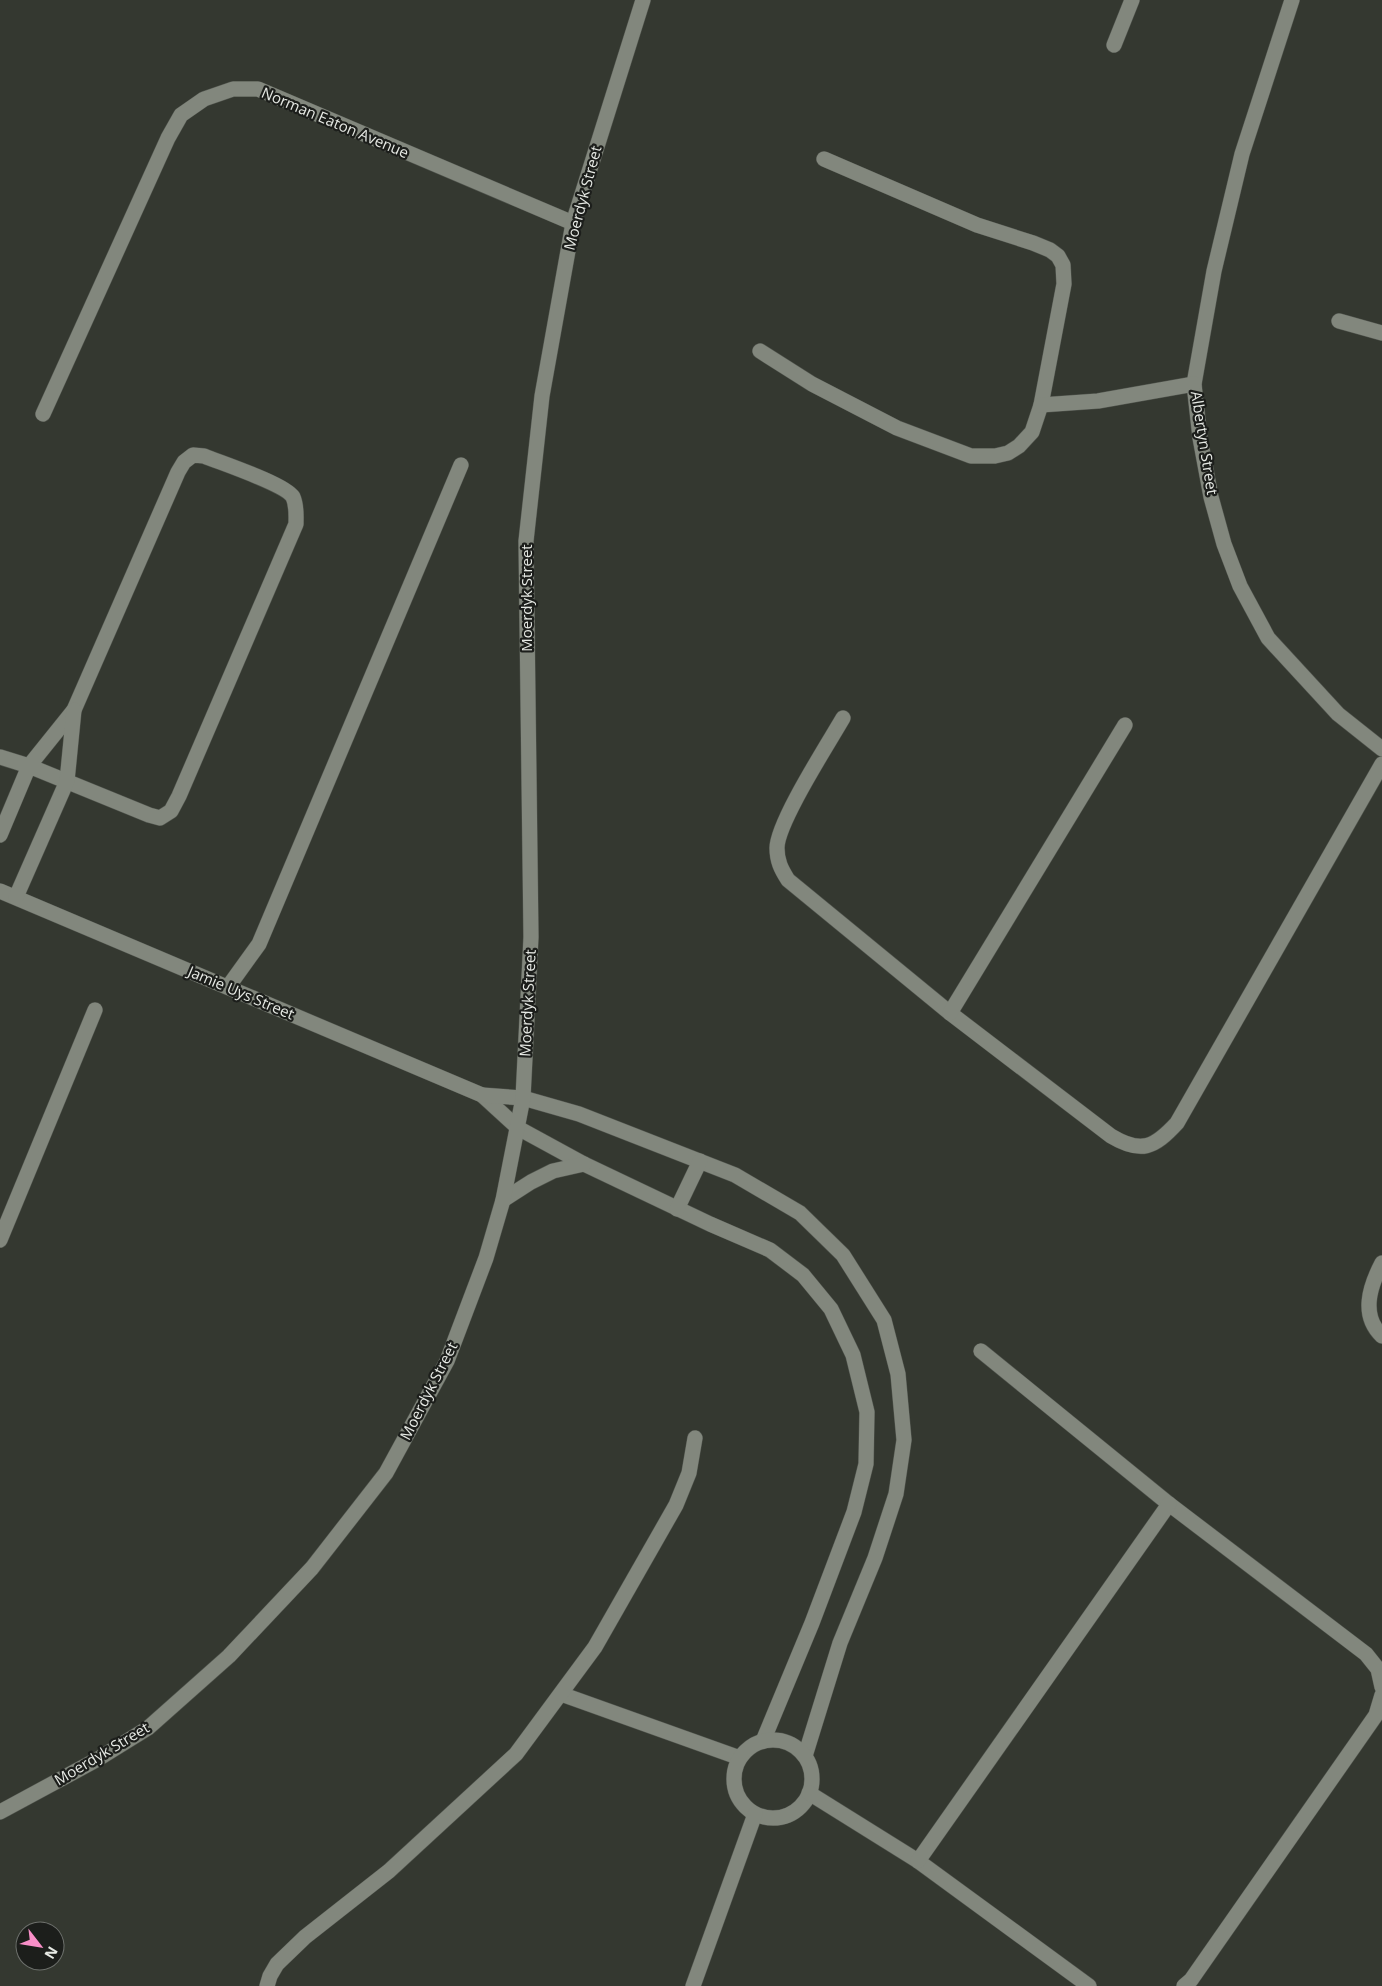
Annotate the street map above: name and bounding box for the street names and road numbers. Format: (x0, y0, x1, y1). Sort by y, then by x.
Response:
street label: Norman Eaton Avenue (259, 82, 412, 162)
street label: Moerdyk Street (558, 143, 606, 252)
street label: Albertyn Street (1187, 389, 1223, 496)
street label: Moerdyk Street (516, 544, 536, 652)
street label: Moerdyk Street (514, 949, 540, 1057)
street label: Jamie Uys Street (183, 960, 298, 1024)
street label: Moerdyk Street (395, 1338, 461, 1443)
street label: Moerdyk Street (50, 1717, 153, 1789)

